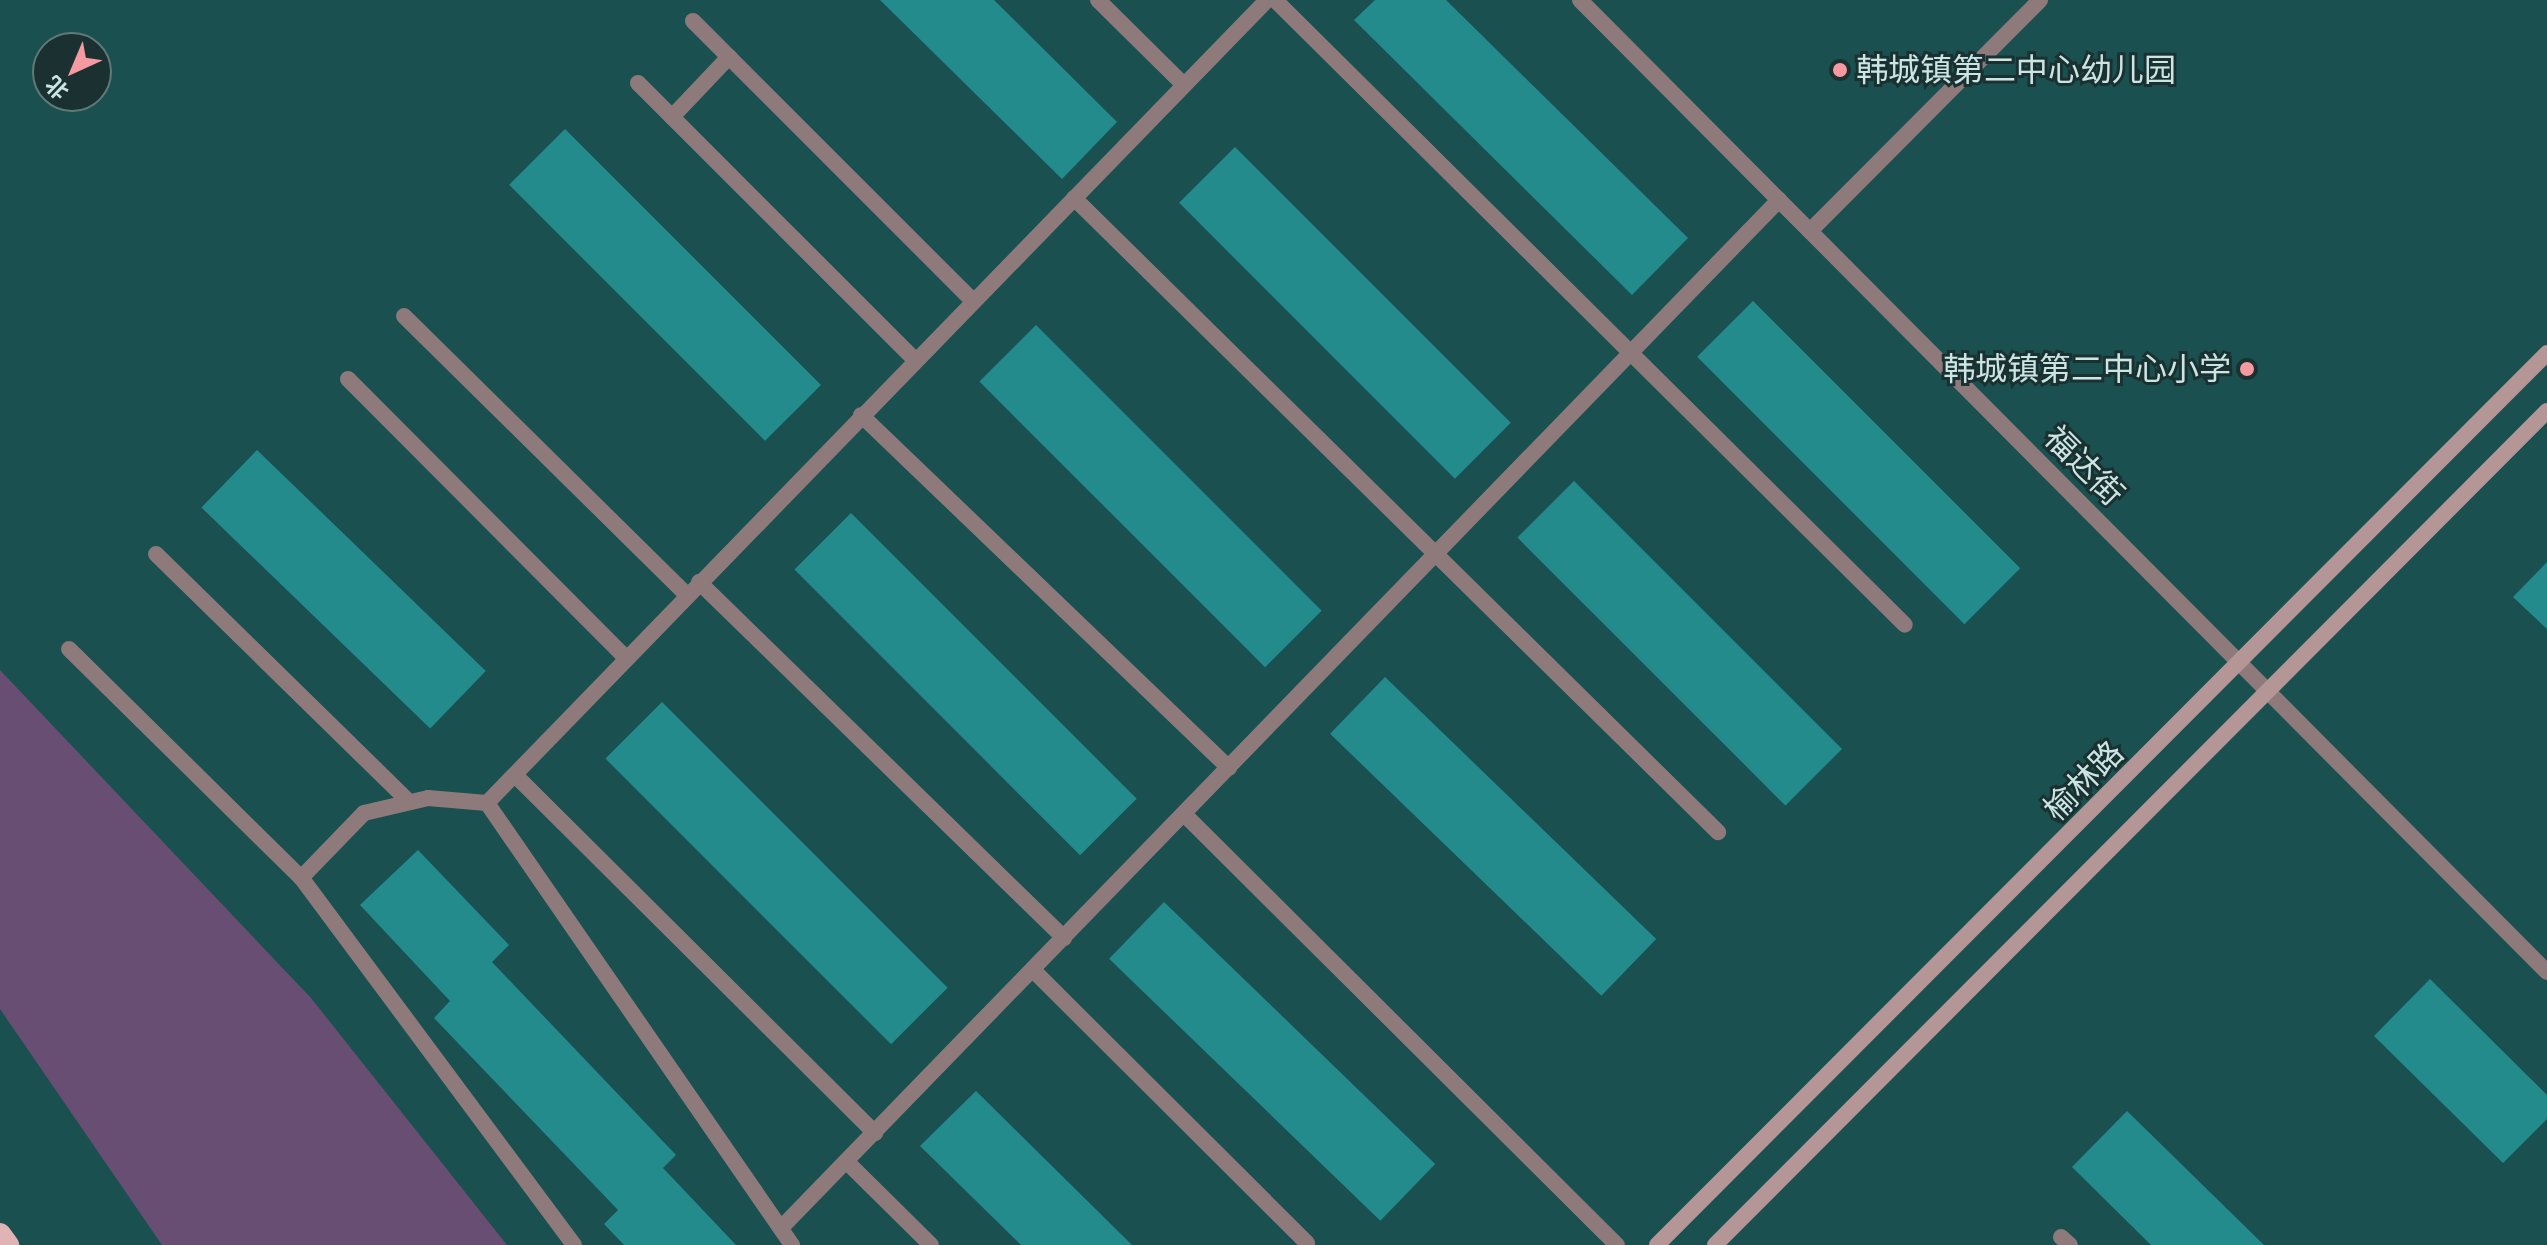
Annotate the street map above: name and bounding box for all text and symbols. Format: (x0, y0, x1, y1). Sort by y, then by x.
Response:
north arrow (32, 32, 112, 112)
place label: 韩城镇第二中心幼儿园 (1856, 51, 2176, 89)
marker: 韩城镇第二中心幼儿园 (1831, 61, 1849, 79)
text: 北 (38, 69, 76, 107)
place label: 韩城镇第二中心小学 (1943, 350, 2231, 388)
marker: 韩城镇第二中心小学 (2238, 360, 2256, 378)
street label: 福达街 (2036, 418, 2132, 514)
street label: 榆林路 (2036, 733, 2132, 829)

